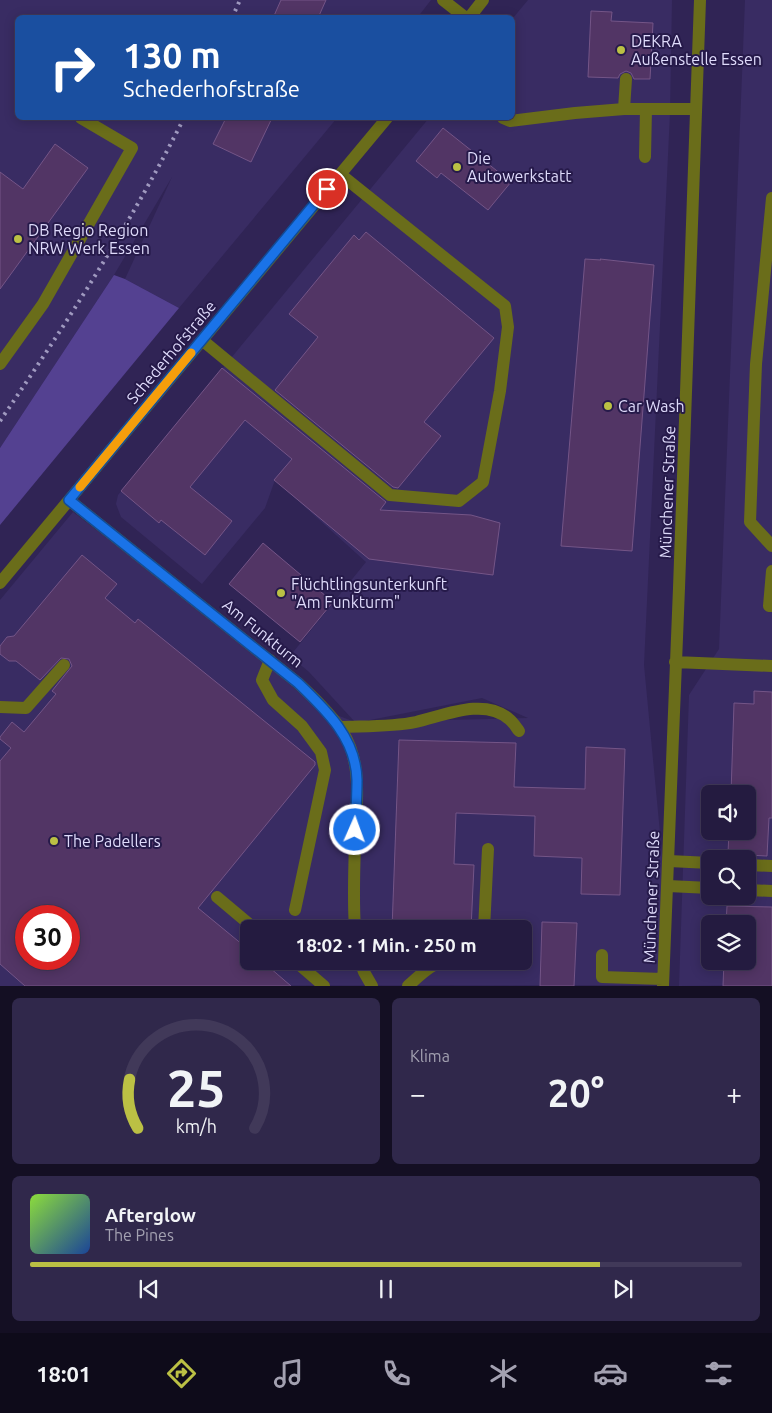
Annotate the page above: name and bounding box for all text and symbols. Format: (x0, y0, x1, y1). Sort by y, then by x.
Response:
place label: DEKRA Außenstelle Essen (631, 32, 762, 68)
icon: right (40, 35, 105, 100)
text: 130 m (123, 35, 221, 75)
marker: DEKRA Außenstelle Essen (615, 44, 627, 56)
text: Schederhofstraße (123, 76, 300, 101)
place label: Die Autowerkstatt (467, 149, 572, 185)
marker: Die Autowerkstatt (451, 161, 463, 173)
pin (306, 168, 348, 210)
icon: arrive (313, 175, 341, 203)
place label: DB Regio Region NRW Werk Essen (28, 221, 150, 257)
marker: DB Regio Region NRW Werk Essen (12, 233, 24, 245)
street label: Schederhofstraße (123, 297, 219, 407)
place label: Car Wash (618, 397, 685, 415)
marker: Car Wash (602, 400, 614, 412)
street label: Münchener Straße (656, 425, 678, 559)
place label: Flüchtlingsunterkunft "Am Funkturm" (291, 575, 448, 611)
marker: Flüchtlingsunterkunft "Am Funkturm" (275, 587, 287, 599)
street label: Am Funkturm (219, 595, 307, 671)
map controls (701, 785, 756, 970)
button: sound (701, 785, 756, 840)
position arrow (328, 803, 380, 855)
street label: Münchener Straße (640, 830, 662, 964)
place label: The Padellers (64, 832, 161, 850)
marker: The Padellers (48, 835, 60, 847)
button: search (701, 850, 756, 905)
speed limit sign: 30 (15, 905, 80, 970)
button: layers (701, 915, 756, 970)
text: 18:02 · 1 Min. · 250 m (295, 934, 477, 956)
text: Klima (410, 1047, 450, 1065)
text: 25 (167, 1059, 225, 1117)
text: 20° (548, 1072, 604, 1114)
text: − (410, 1078, 426, 1109)
text: + (726, 1078, 742, 1109)
text: km/h (175, 1116, 217, 1136)
text: Afterglow (105, 1204, 196, 1226)
text: The Pines (105, 1226, 174, 1244)
icon: previous (135, 1275, 163, 1303)
icon: pause (372, 1275, 400, 1303)
icon: next (609, 1275, 637, 1303)
icon: directions (164, 1356, 199, 1391)
icon: music (271, 1356, 306, 1391)
icon: phone (379, 1356, 414, 1391)
icon: climate (486, 1356, 521, 1391)
icon: car (593, 1356, 628, 1391)
icon: filters (701, 1356, 736, 1391)
text: 18:01 (36, 1361, 91, 1386)

